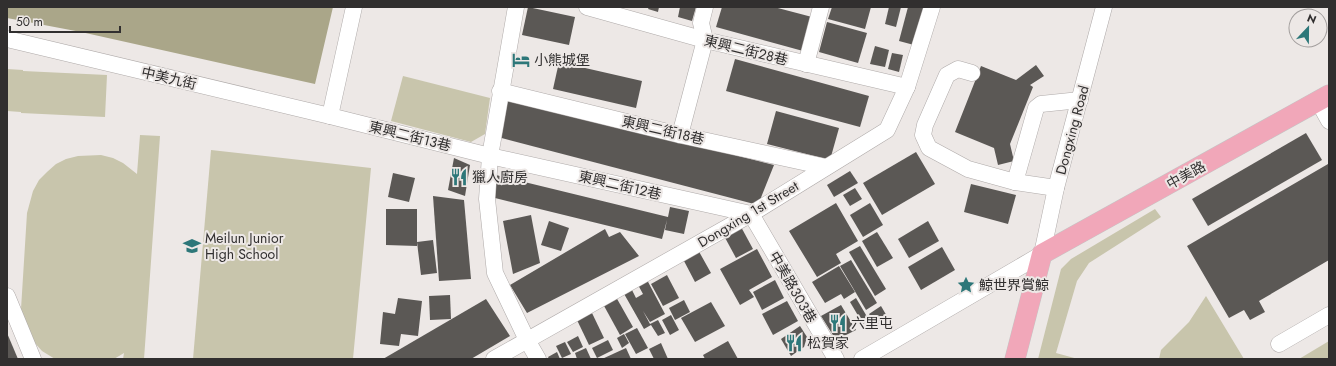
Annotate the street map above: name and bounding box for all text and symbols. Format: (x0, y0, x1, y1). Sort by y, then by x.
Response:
scale bar (10, 8, 120, 34)
north arrow (1288, 8, 1328, 48)
text: N (1305, 10, 1319, 28)
text: 50 m (16, 13, 43, 31)
street label: 東興二街28巷 (702, 30, 790, 70)
hotel icon: 小熊城堡 (511, 50, 531, 70)
place label: 小熊城堡 (534, 50, 590, 70)
street label: 中美九街 (139, 62, 199, 94)
street label: Dongxing Road (1050, 83, 1094, 177)
street label: 東興二街18巷 (620, 111, 706, 149)
street label: 東興二街13巷 (367, 116, 453, 156)
street label: 中美路 (1163, 156, 1209, 194)
street label: 東興二街12巷 (577, 166, 663, 204)
restaurant icon: 獵人廚房 (449, 167, 469, 187)
place label: 獵人廚房 (472, 167, 528, 187)
street label: Dongxing 1st Street (694, 176, 803, 252)
place label: Meilun Junior High School (205, 228, 284, 264)
school or university icon: Meilun Junior High School (182, 236, 202, 256)
street label: 中美路303巷 (764, 247, 822, 327)
place icon: 鯨世界賞鯨 (956, 275, 976, 295)
place label: 鯨世界賞鯨 (979, 275, 1049, 295)
restaurant icon: 六里屯 (828, 313, 848, 333)
place label: 六里屯 (851, 313, 893, 333)
restaurant icon: 松賀家 (784, 333, 804, 353)
place label: 松賀家 (807, 333, 849, 353)

